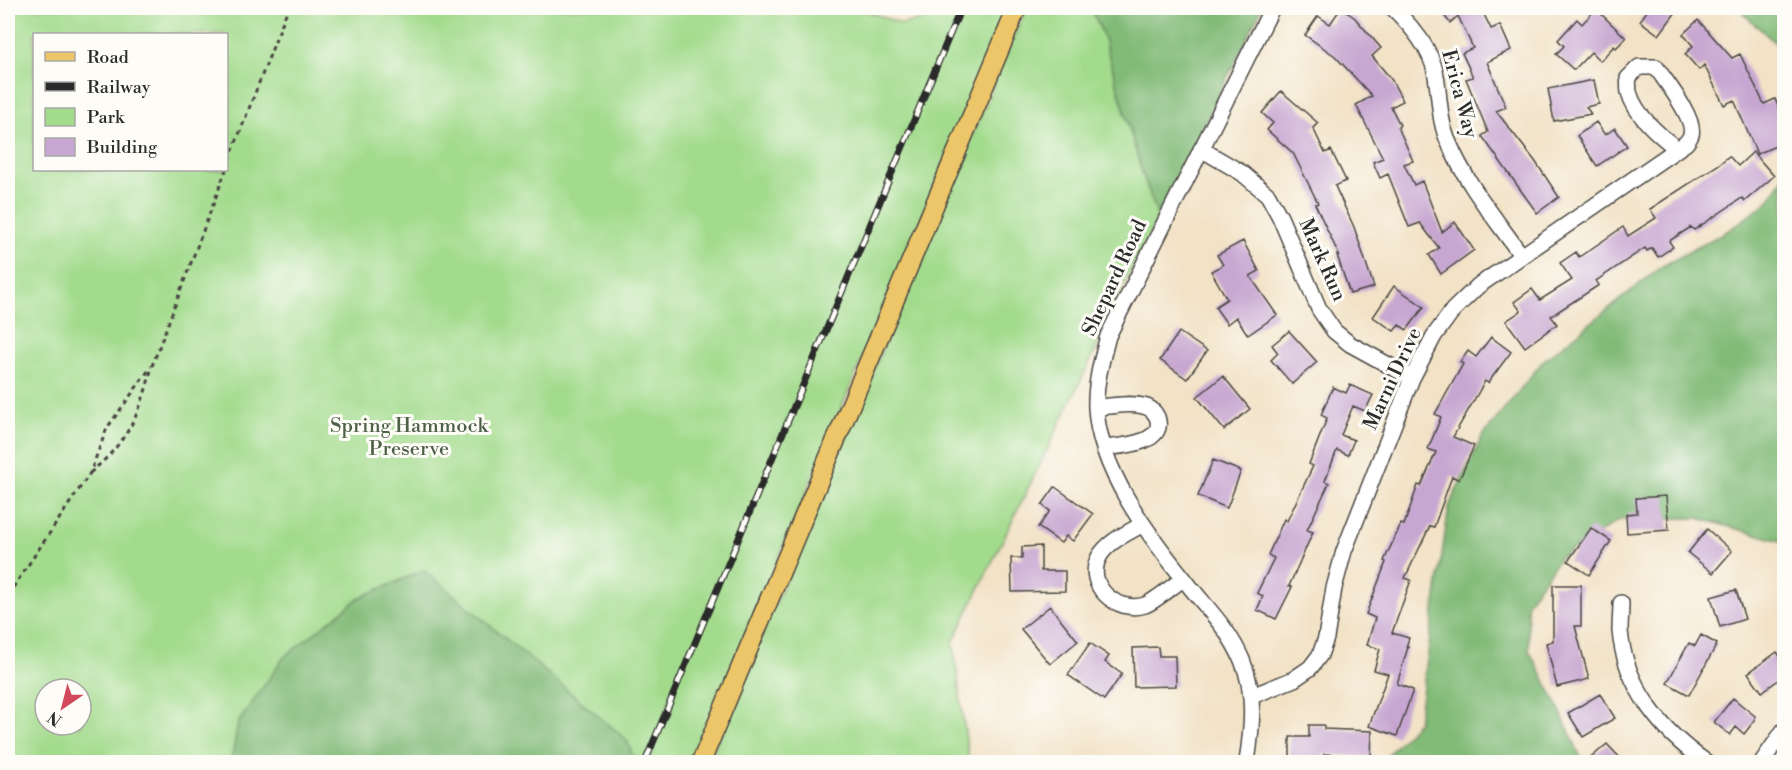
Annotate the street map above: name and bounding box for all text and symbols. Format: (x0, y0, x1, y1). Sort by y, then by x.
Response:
legend (33, 33, 228, 171)
text: Road (87, 46, 130, 69)
street label: Erica Way (1435, 47, 1483, 141)
text: Railway (87, 76, 151, 99)
text: Park (87, 106, 126, 129)
text: Building (86, 136, 158, 159)
street label: Shepard Road (1077, 215, 1153, 340)
street label: Mark Run (1293, 215, 1351, 305)
street label: Marni Drive (1358, 324, 1428, 434)
park label: Spring Hammock Preserve (330, 414, 490, 462)
north arrow (33, 677, 93, 737)
text: N (44, 706, 66, 730)

